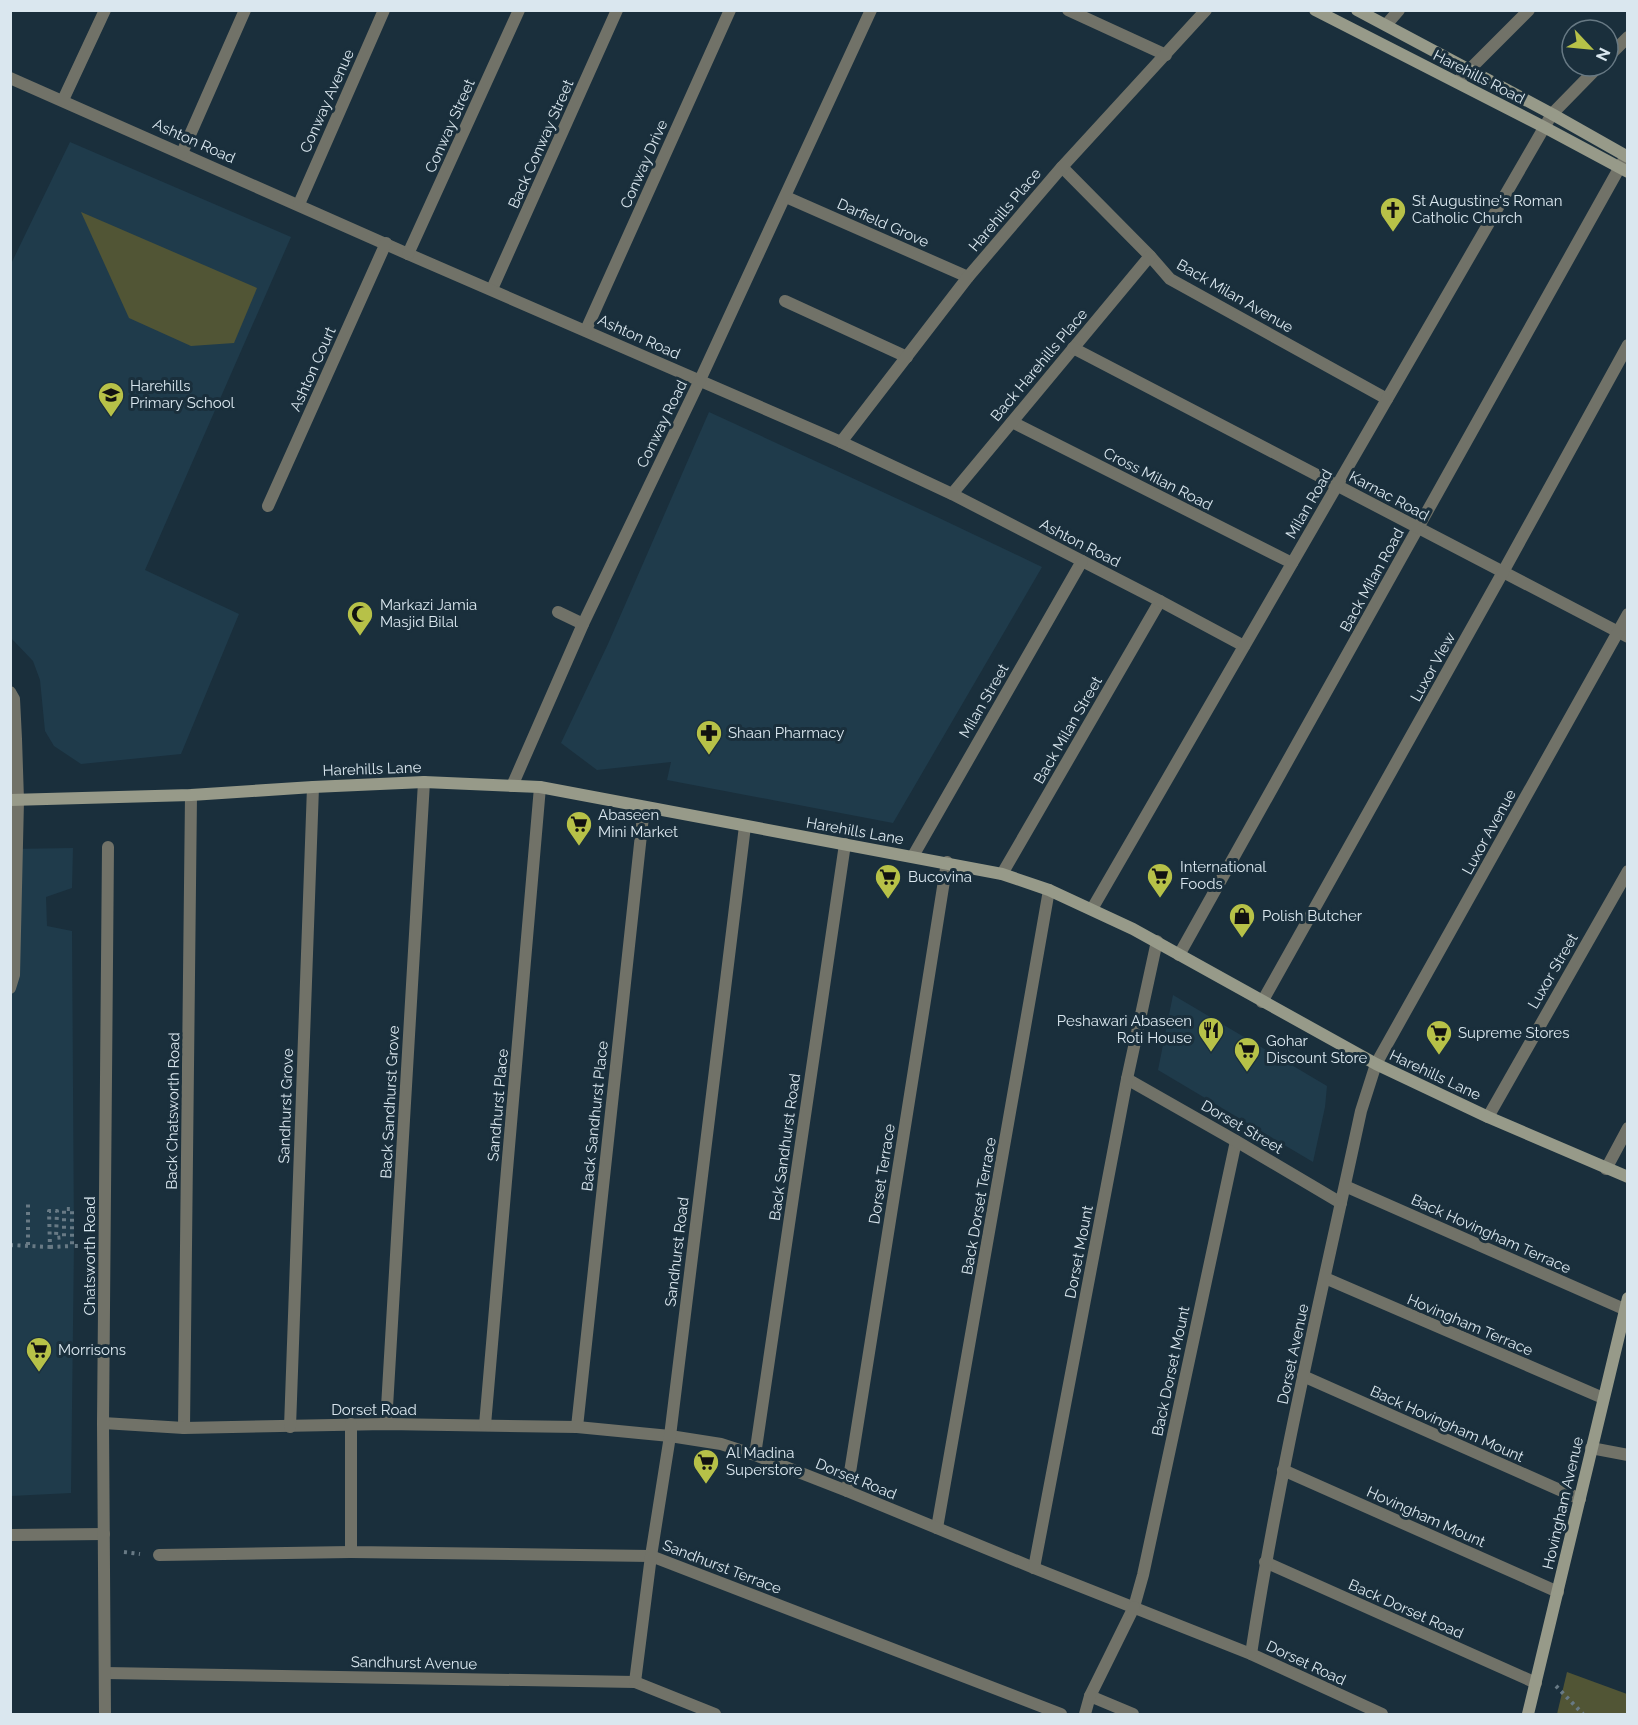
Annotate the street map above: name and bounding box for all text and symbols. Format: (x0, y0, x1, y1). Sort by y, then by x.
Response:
north arrow (1560, 18, 1620, 78)
text: N (1592, 45, 1614, 64)
street label: Conway Avenue (296, 46, 358, 156)
street label: Harehills Road (1430, 46, 1528, 108)
street label: Conway Street (421, 76, 479, 176)
street label: Back Conway Street (504, 77, 578, 211)
street label: Ashton Road (150, 115, 238, 167)
street label: Conway Drive (616, 117, 672, 211)
street label: Harehills Place (965, 165, 1045, 255)
place label: St Augustine's Roman Catholic Church (1412, 192, 1562, 227)
street label: Darfield Grove (834, 195, 932, 251)
church icon: St Augustine's Roman Catholic Church (1378, 195, 1408, 233)
street label: Back Milan Avenue (1174, 255, 1297, 337)
street label: Back Harehills Place (987, 305, 1091, 425)
street label: Ashton Road (595, 311, 683, 363)
street label: Ashton Court (286, 324, 340, 414)
place label: Harehills Primary School (130, 377, 236, 412)
street label: Conway Road (633, 377, 691, 471)
school or university icon: Harehills Primary School (96, 380, 126, 418)
street label: Cross Milan Road (1101, 444, 1215, 514)
street label: Milan Road (1282, 466, 1336, 542)
street label: Karnac Road (1346, 467, 1432, 525)
street label: Ashton Road (1037, 515, 1123, 571)
street label: Back Milan Road (1336, 525, 1408, 635)
place label: Markazi Jamia Masjid Bilal (380, 596, 477, 631)
mosque icon: Markazi Jamia Masjid Bilal (345, 599, 375, 637)
street label: Luxor View (1407, 629, 1459, 705)
street label: Milan Street (955, 661, 1013, 741)
street label: Back Milan Street (1030, 673, 1106, 787)
pharmacy icon: Shaan Pharmacy (694, 718, 724, 756)
place label: Shaan Pharmacy (728, 724, 845, 742)
street label: Harehills Lane (322, 758, 422, 780)
street label: Luxor Avenue (1458, 786, 1520, 878)
place label: Abaseen Mini Market (598, 806, 678, 841)
supermarket icon: Abaseen Mini Market (564, 809, 594, 847)
street label: Harehills Lane (805, 814, 905, 848)
place label: International Foods (1180, 858, 1267, 893)
supermarket icon: International Foods (1145, 861, 1175, 899)
supermarket icon: Bucovina (873, 862, 903, 900)
place label: Bucovina (908, 868, 972, 886)
shop icon: Polish Butcher (1227, 901, 1257, 939)
place label: Polish Butcher (1262, 907, 1363, 925)
street label: Luxor Street (1524, 930, 1582, 1012)
place label: Peshawari Abaseen Roti House (1057, 1012, 1192, 1047)
restaurant icon: Peshawari Abaseen Roti House (1196, 1015, 1226, 1053)
supermarket icon: Supreme Stores (1424, 1018, 1454, 1056)
place label: Supreme Stores (1458, 1024, 1569, 1042)
street label: Back Sandhurst Grove (377, 1025, 403, 1179)
street label: Back Chatsworth Road (163, 1032, 183, 1190)
place label: Gohar Discount Store (1266, 1032, 1368, 1067)
supermarket icon: Gohar Discount Store (1232, 1035, 1262, 1073)
street label: Back Sandhurst Place (578, 1040, 612, 1192)
street label: Harehills Lane (1386, 1046, 1484, 1104)
street label: Sandhurst Grove (275, 1048, 297, 1164)
street label: Sandhurst Place (484, 1048, 512, 1162)
street label: Back Sandhurst Road (766, 1072, 804, 1222)
street label: Dorset Street (1198, 1096, 1286, 1158)
street label: Dorset Terrace (865, 1122, 899, 1225)
street label: Back Dorset Terrace (958, 1136, 1000, 1276)
street label: Back Hovingham Terrace (1408, 1191, 1574, 1277)
street label: Sandhurst Road (661, 1196, 693, 1308)
street label: Chatsworth Road (81, 1197, 99, 1315)
street label: Dorset Mount (1061, 1204, 1097, 1300)
street label: Hovingham Terrace (1404, 1290, 1536, 1360)
street label: Dorset Avenue (1274, 1302, 1312, 1406)
street label: Back Dorset Mount (1148, 1304, 1194, 1438)
supermarket icon: Morrisons (24, 1335, 54, 1373)
place label: Morrisons (58, 1341, 126, 1359)
street label: Back Hovingham Mount (1367, 1382, 1527, 1466)
street label: Dorset Road (331, 1401, 417, 1419)
street label: Hovingham Avenue (1539, 1435, 1587, 1571)
place label: Al Madina Superstore (726, 1444, 802, 1479)
supermarket icon: Al Madina Superstore (691, 1447, 721, 1485)
street label: Dorset Road (813, 1455, 899, 1503)
street label: Hovingham Mount (1364, 1483, 1488, 1551)
street label: Sandhurst Terrace (660, 1536, 784, 1598)
street label: Back Dorset Road (1346, 1576, 1466, 1642)
street label: Dorset Road (1263, 1637, 1349, 1689)
street label: Sandhurst Avenue (351, 1653, 478, 1673)

